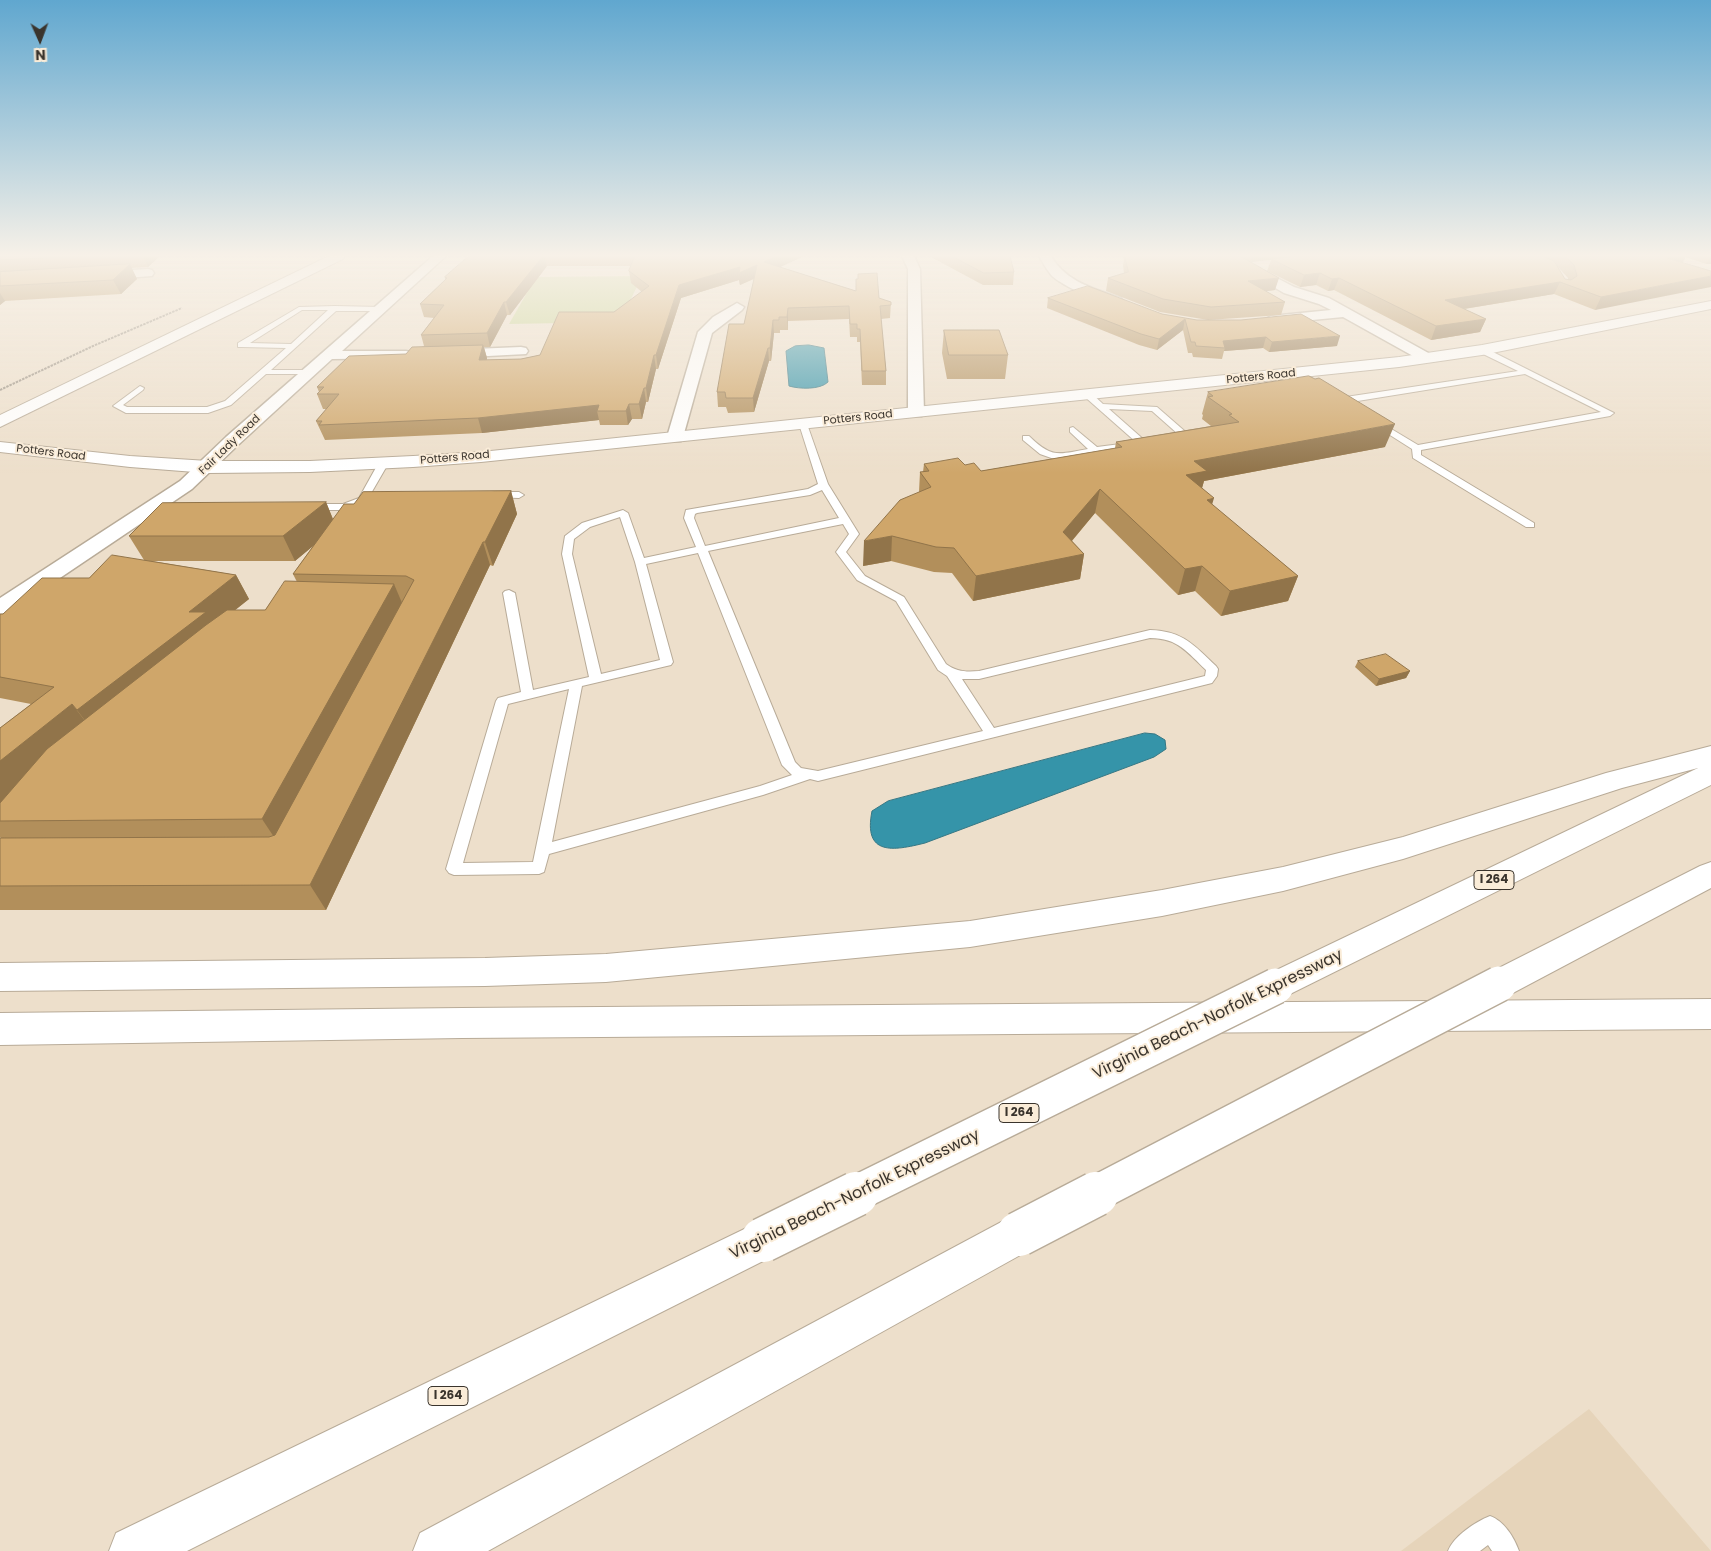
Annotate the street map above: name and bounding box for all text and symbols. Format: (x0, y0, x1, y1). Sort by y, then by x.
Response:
north arrow (15, 15, 65, 65)
text: N (35, 45, 46, 65)
street label: Potters Road (1226, 367, 1296, 387)
street label: Potters Road (823, 408, 893, 428)
street label: Fair Lady Road (197, 412, 263, 478)
street label: Potters Road (16, 442, 86, 464)
street label: Potters Road (420, 448, 490, 468)
road number: I 264 (1474, 870, 1514, 890)
street label: Virginia Beach-Norfolk Expressway (1090, 946, 1346, 1084)
road number: I 264 (999, 1104, 1039, 1122)
street label: Virginia Beach-Norfolk Expressway (727, 1126, 983, 1264)
road number: I 264 (428, 1386, 468, 1405)

